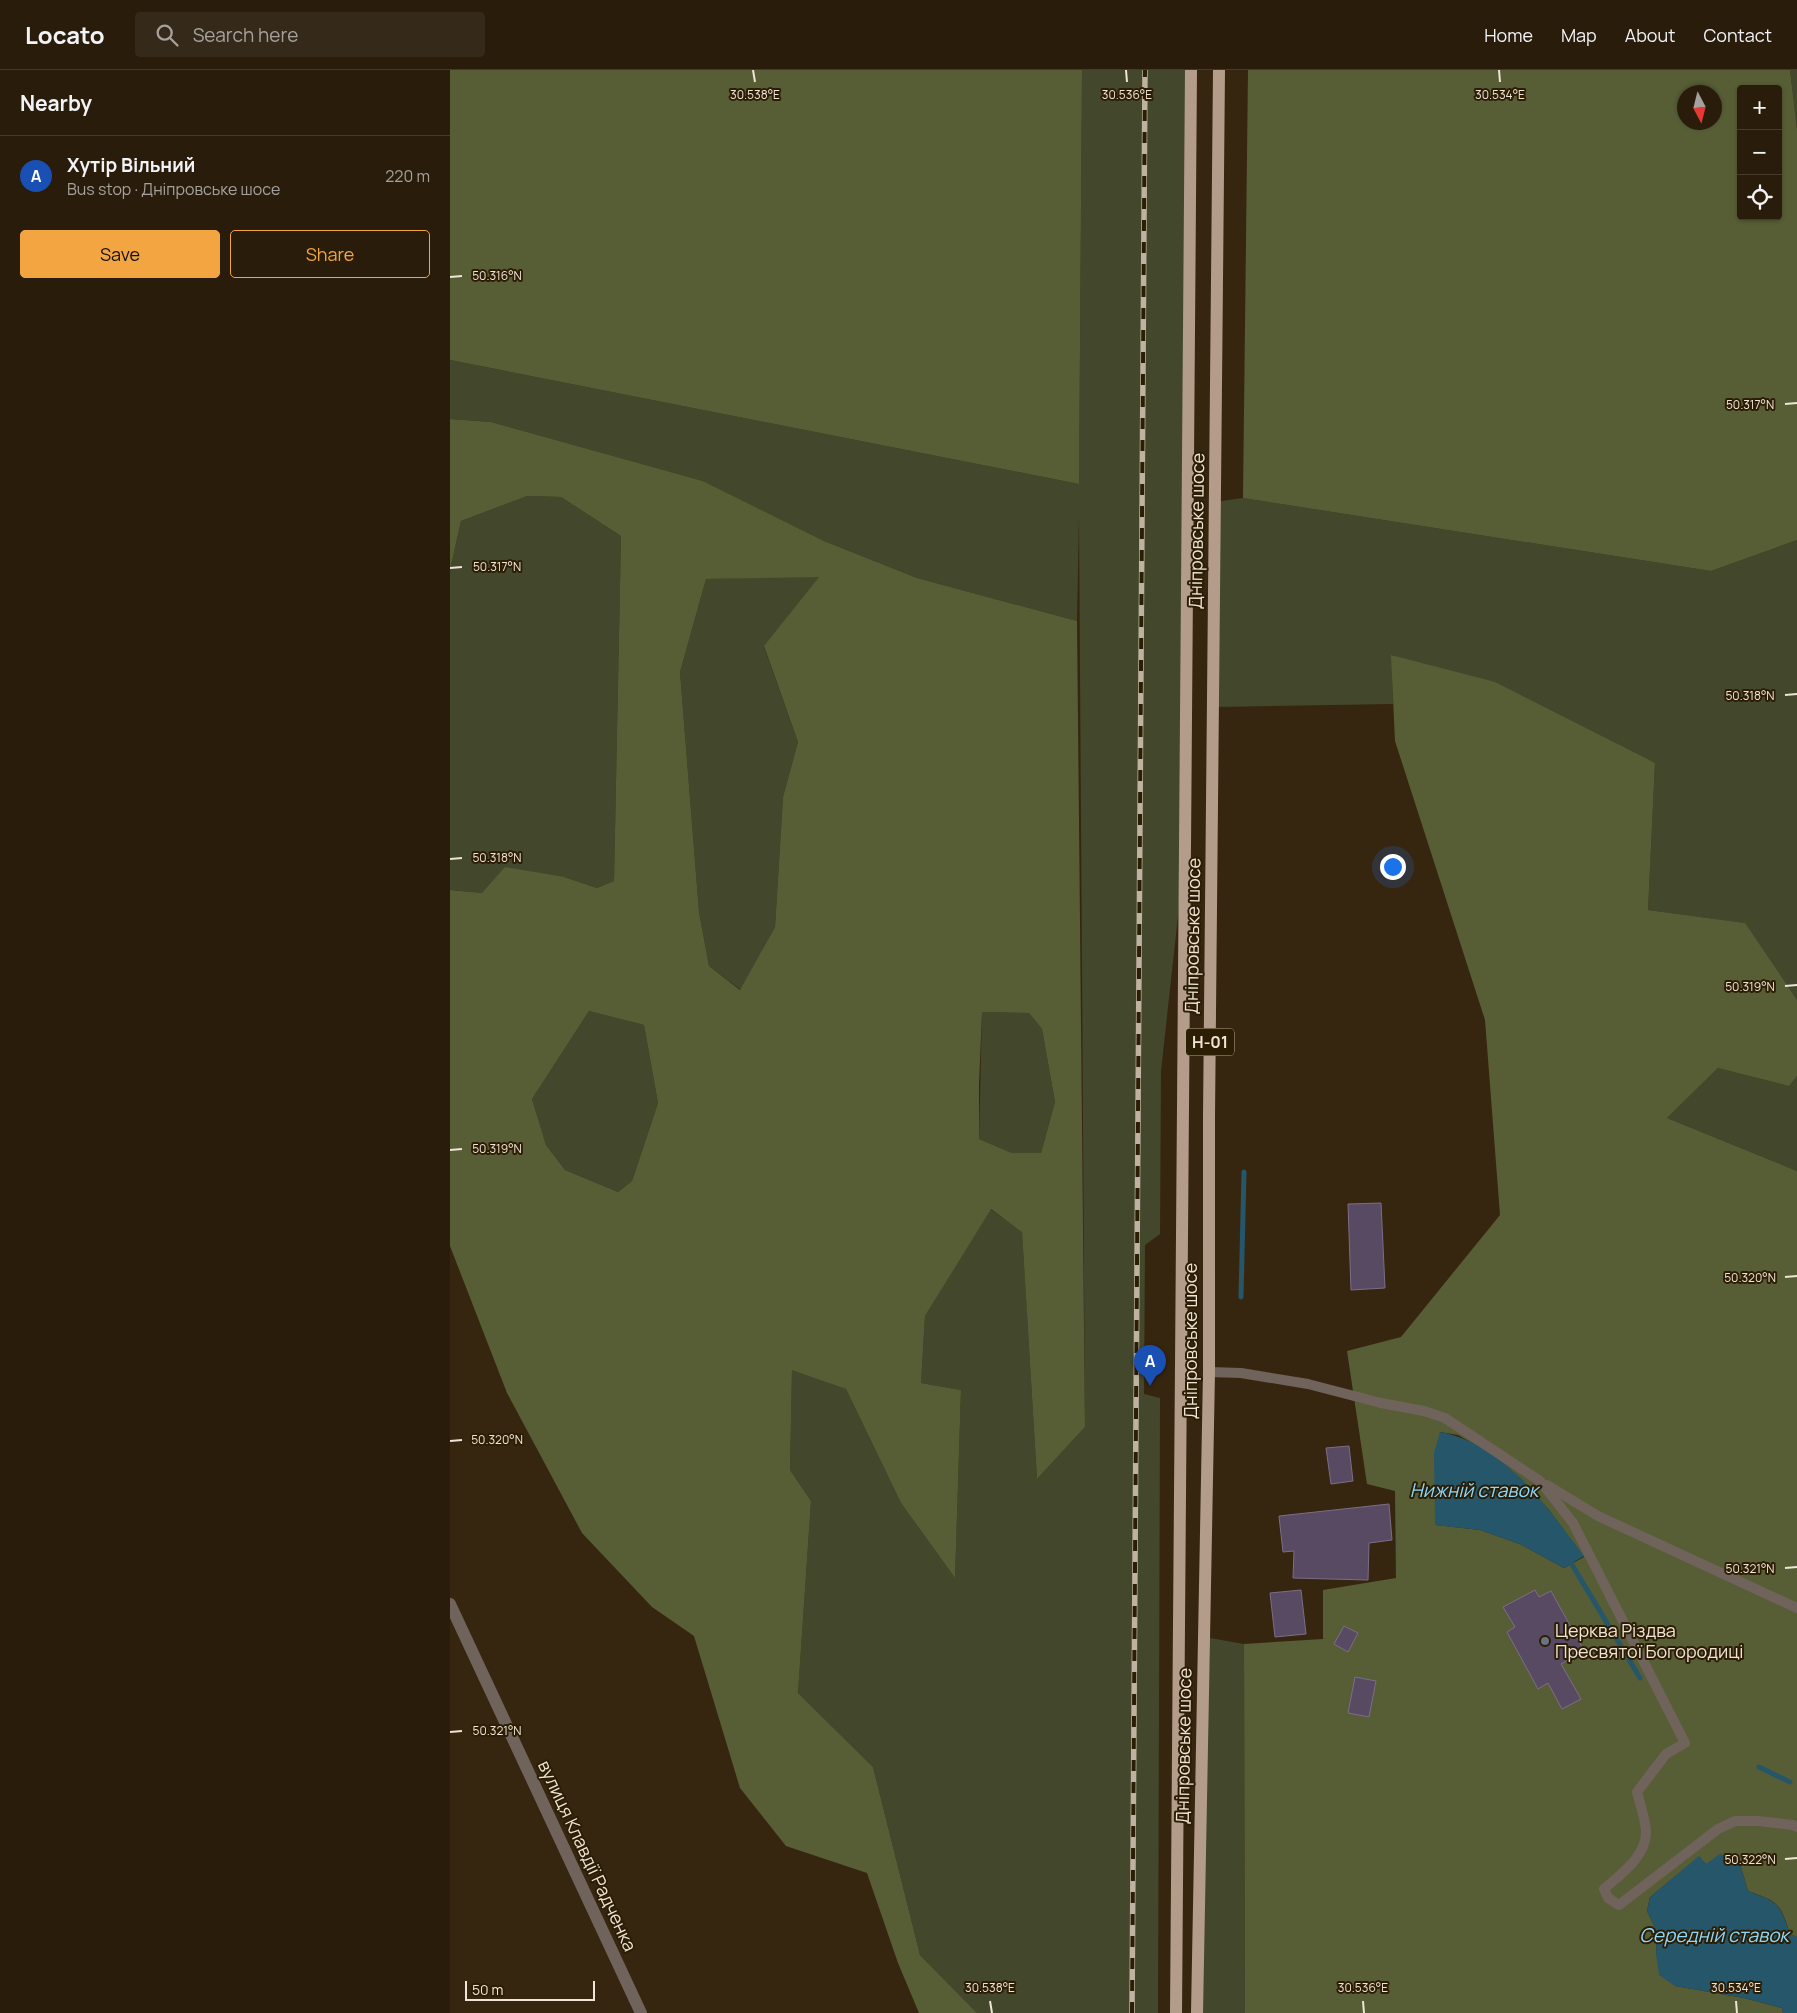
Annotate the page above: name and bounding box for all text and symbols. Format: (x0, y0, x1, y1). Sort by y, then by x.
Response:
search box (135, 12, 485, 57)
text: Locato (25, 18, 105, 51)
icon: search (153, 21, 181, 49)
text: Search here (193, 22, 298, 48)
text: Home (1484, 23, 1533, 47)
text: Map (1561, 23, 1597, 47)
text: About (1625, 23, 1675, 47)
text: Contact (1703, 23, 1772, 47)
north arrow (1677, 85, 1722, 130)
map controls (1737, 85, 1782, 220)
button: + (1737, 85, 1782, 130)
text: 30.538°E (730, 86, 780, 103)
text: 30.536°E (1102, 86, 1152, 103)
text: 30.534°E (1475, 86, 1525, 103)
text: Nearby (20, 89, 92, 117)
button: − (1737, 130, 1782, 175)
text: Хутір Вільний (67, 152, 195, 178)
text: A (31, 165, 41, 187)
text: 220 m (385, 165, 430, 187)
button: locate (1737, 175, 1782, 220)
text: Bus stop · Дніпровське шосе (67, 178, 280, 200)
button: Save (20, 230, 220, 278)
button: Share (230, 230, 430, 278)
text: 50.316°N (472, 267, 522, 284)
text: 50.317°N (1726, 396, 1774, 413)
street label: Дніпровське шосе (1183, 453, 1209, 609)
text: 50.317°N (473, 558, 521, 575)
text: 50.318°N (1725, 687, 1775, 704)
text: 50.318°N (472, 849, 522, 866)
your location (1380, 854, 1406, 880)
street label: Дніпровське шосе (1179, 858, 1205, 1014)
text: 50.319°N (1725, 978, 1775, 995)
road number: Н-01 (1186, 1029, 1234, 1056)
text: 50.319°N (472, 1140, 522, 1157)
street label: Дніпровське шосе (1178, 1263, 1202, 1419)
text: 50.320°N (1724, 1269, 1776, 1286)
pin: A (1134, 1345, 1166, 1386)
text: 50.320°N (471, 1431, 523, 1448)
water label: Нижній ставок (1410, 1477, 1541, 1503)
text: 50.321°N (1725, 1560, 1775, 1577)
place label: Церква Різдва Пресвятої Богородиці (1555, 1618, 1744, 1663)
marker: Церква Різдва Пресвятої Богородиці (1539, 1635, 1551, 1647)
street label: Дніпровське шосе (1170, 1668, 1196, 1824)
text: 50.321°N (472, 1722, 522, 1739)
street label: вулиця Клавдії Радченка (533, 1756, 643, 1955)
text: 50.322°N (1724, 1851, 1776, 1868)
water label: Середній ставок (1639, 1922, 1791, 1948)
scale bar (465, 1978, 595, 2001)
text: 30.538°E (965, 1979, 1015, 1996)
text: 30.536°E (1338, 1979, 1388, 1996)
text: 30.534°E (1711, 1979, 1761, 1996)
text: 50 m (472, 1980, 503, 1999)

